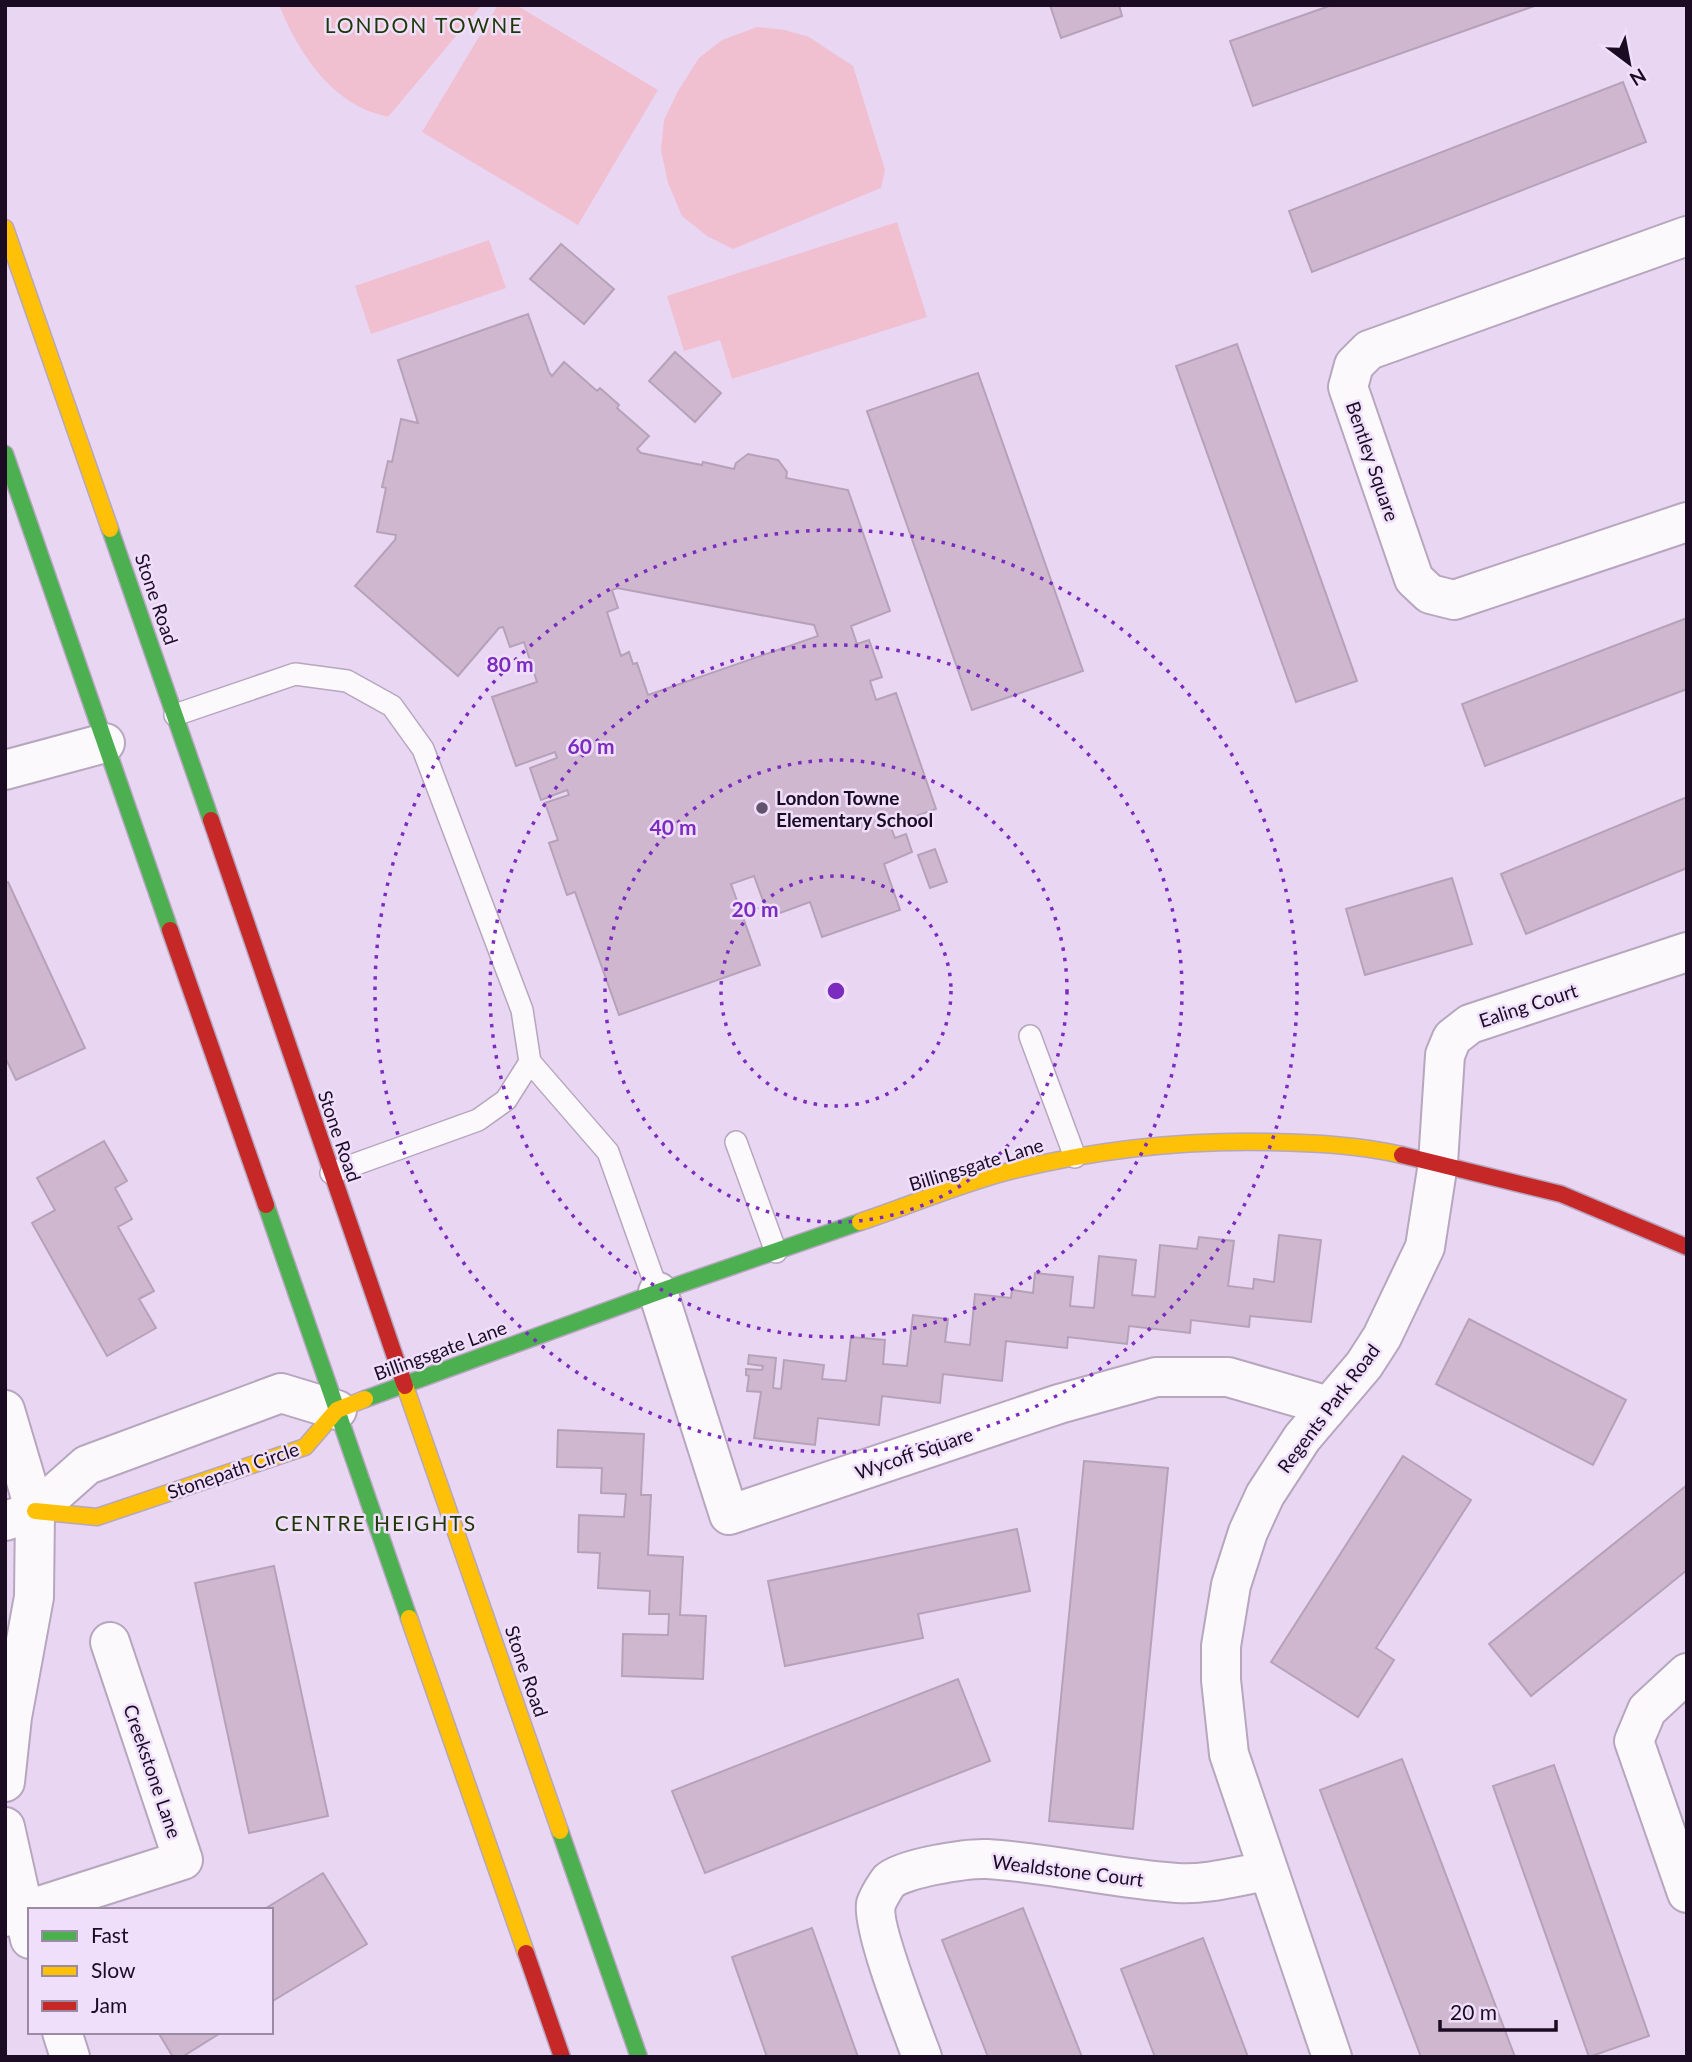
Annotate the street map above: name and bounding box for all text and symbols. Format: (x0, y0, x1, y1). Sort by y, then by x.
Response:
district label: LONDON TOWNE (325, 12, 523, 37)
north arrow (1594, 28, 1664, 98)
text: N (1626, 64, 1651, 91)
street label: Bentley Square (1342, 398, 1404, 524)
street label: Stone Road (131, 550, 183, 648)
text: 80 m (486, 651, 534, 676)
text: 60 m (567, 733, 615, 758)
place label: London Towne Elementary School (776, 786, 933, 831)
marker: London Towne Elementary School (754, 800, 770, 816)
text: 40 m (649, 814, 697, 839)
text: 20 m (731, 896, 779, 921)
street label: Ealing Court (1476, 978, 1580, 1032)
centre of rings (824, 979, 848, 1003)
street label: Stone Road (314, 1087, 366, 1185)
street label: Billingsgate Lane (906, 1133, 1046, 1195)
street label: Billingsgate Lane (371, 1315, 509, 1385)
street label: Regents Park Road (1272, 1339, 1384, 1477)
street label: Wycoff Square (852, 1422, 976, 1484)
street label: Stonepath Circle (164, 1437, 302, 1503)
district label: CENTRE HEIGHTS (275, 1510, 477, 1535)
street label: Stone Road (501, 1622, 553, 1720)
street label: Creekstone Lane (119, 1701, 187, 1841)
street label: Wealdstone Court (991, 1849, 1145, 1891)
legend (28, 1908, 273, 2034)
text: Fast (91, 1922, 129, 1947)
text: Slow (91, 1957, 136, 1982)
scale bar (1440, 1988, 1556, 2032)
text: Jam (91, 1992, 127, 2017)
text: 20 m (1450, 1999, 1497, 2024)

